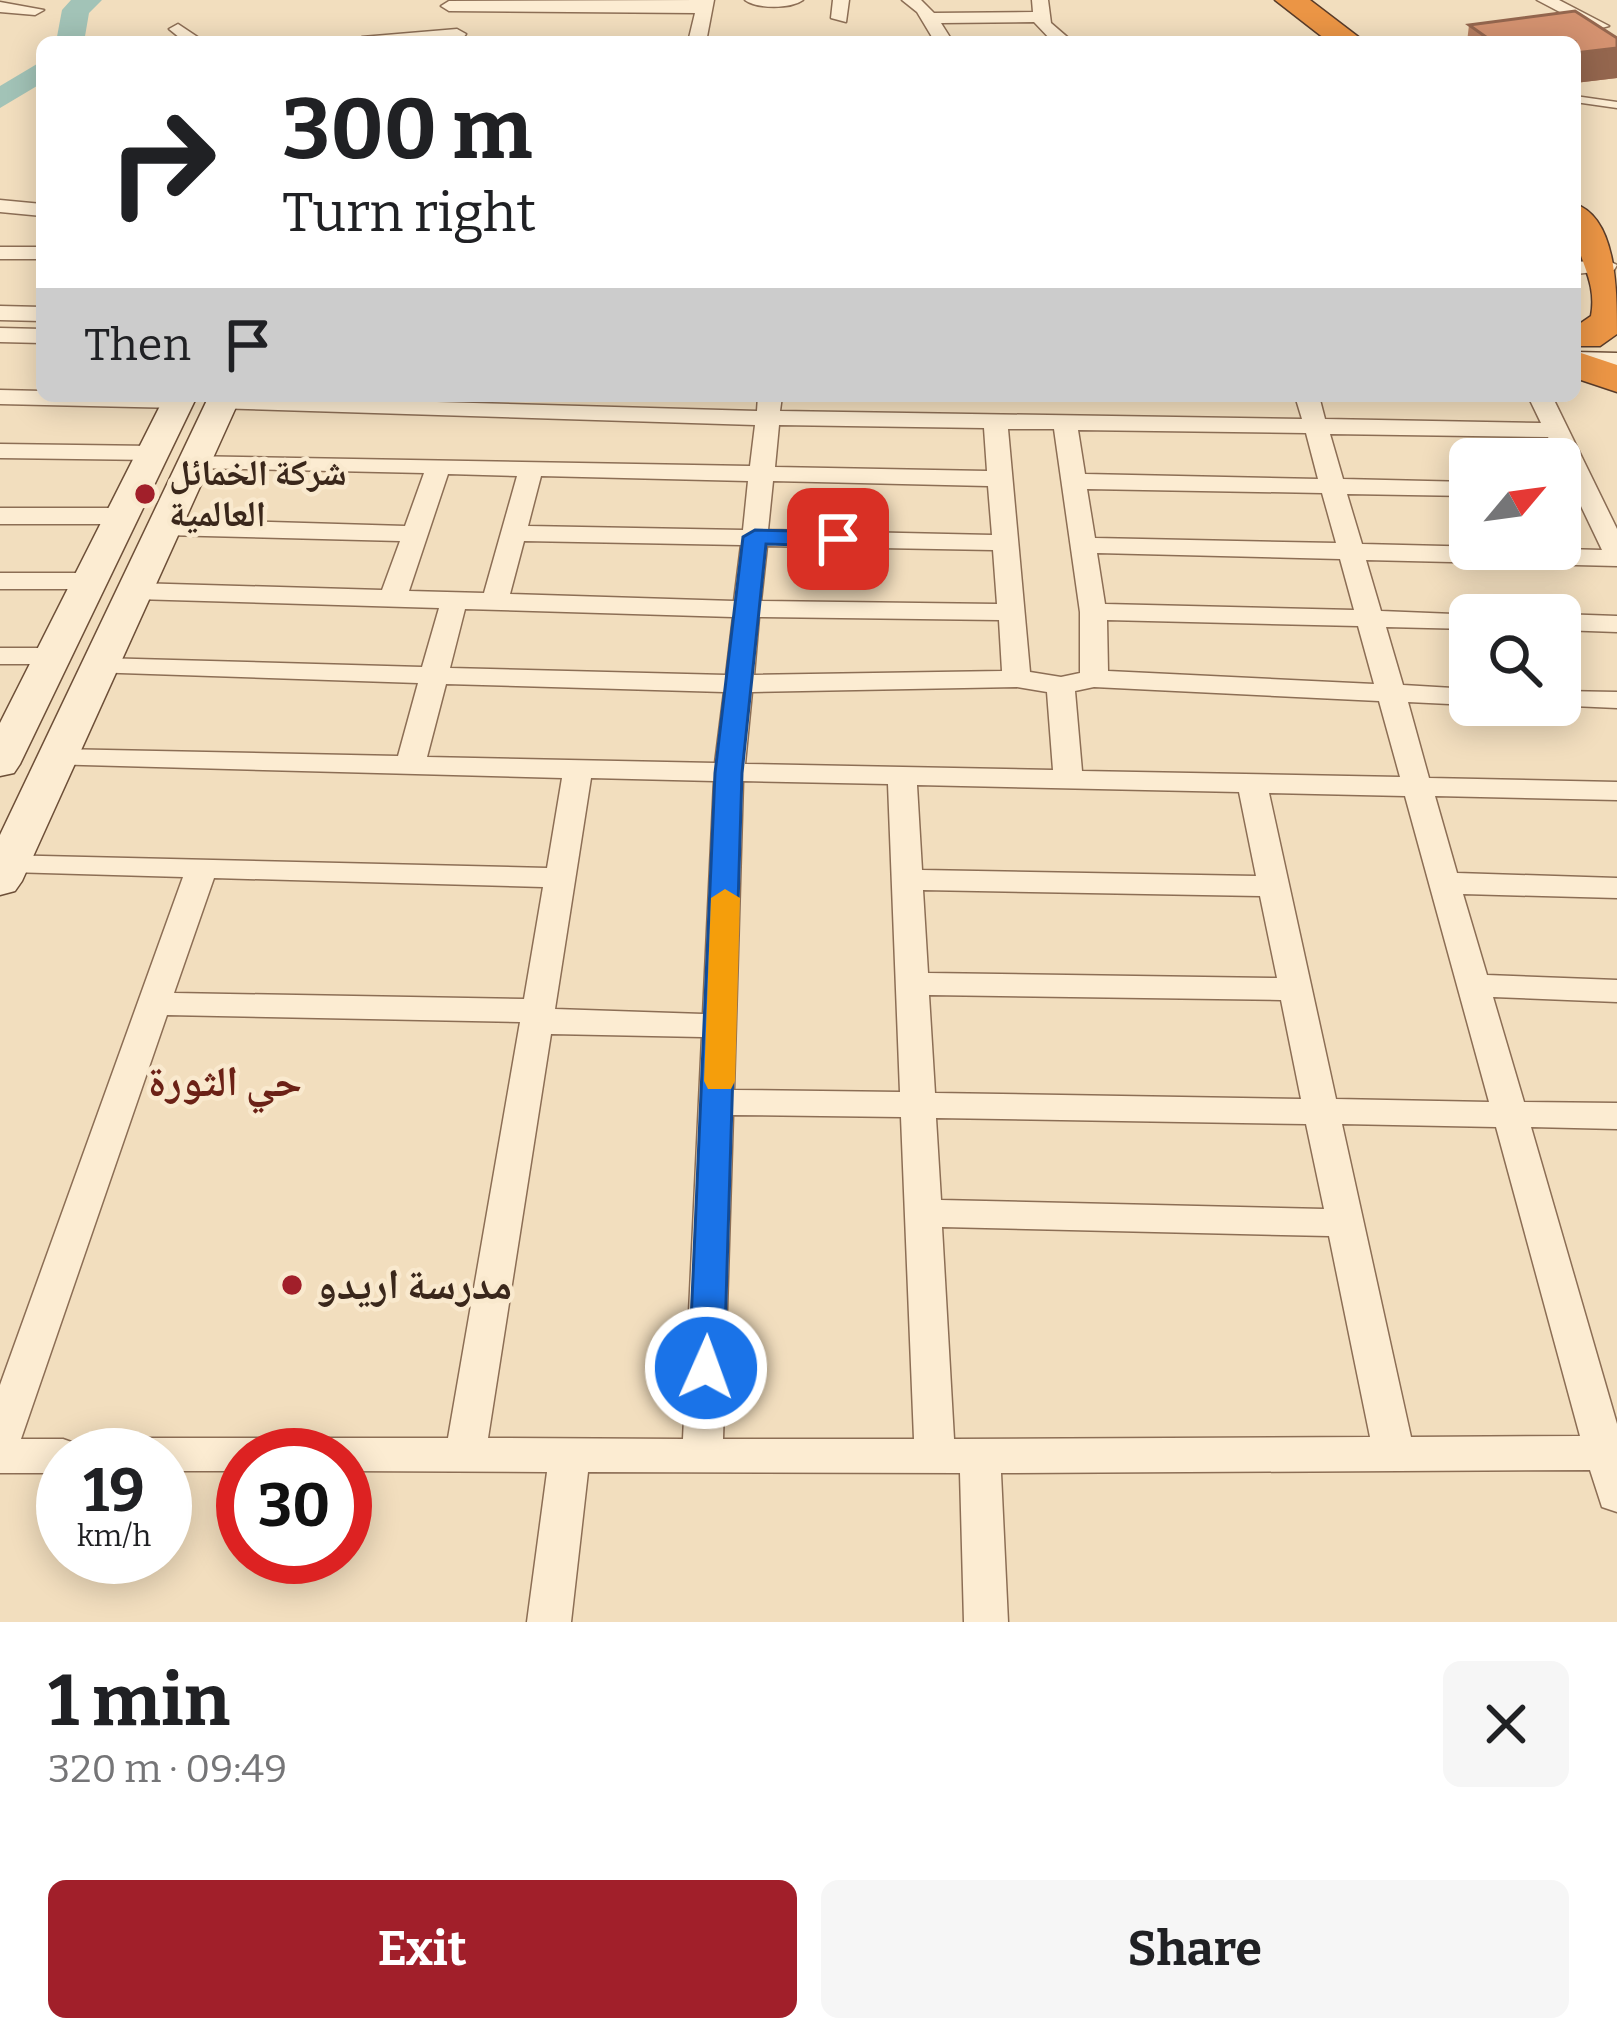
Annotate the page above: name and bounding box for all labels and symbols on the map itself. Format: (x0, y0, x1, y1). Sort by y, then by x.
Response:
north arrow (1449, 438, 1581, 570)
place label: شركة الخمائل العالمية (169, 451, 347, 536)
marker: شركة الخمائل العالمية (132, 481, 158, 507)
pin (787, 488, 889, 590)
district label: حي الثورة (148, 1057, 302, 1114)
place label: مدرسة اريدو (316, 1260, 512, 1310)
marker: مدرسة اريدو (279, 1272, 305, 1298)
position arrow (643, 1305, 769, 1431)
speed limit sign: 30 (216, 1428, 372, 1584)

